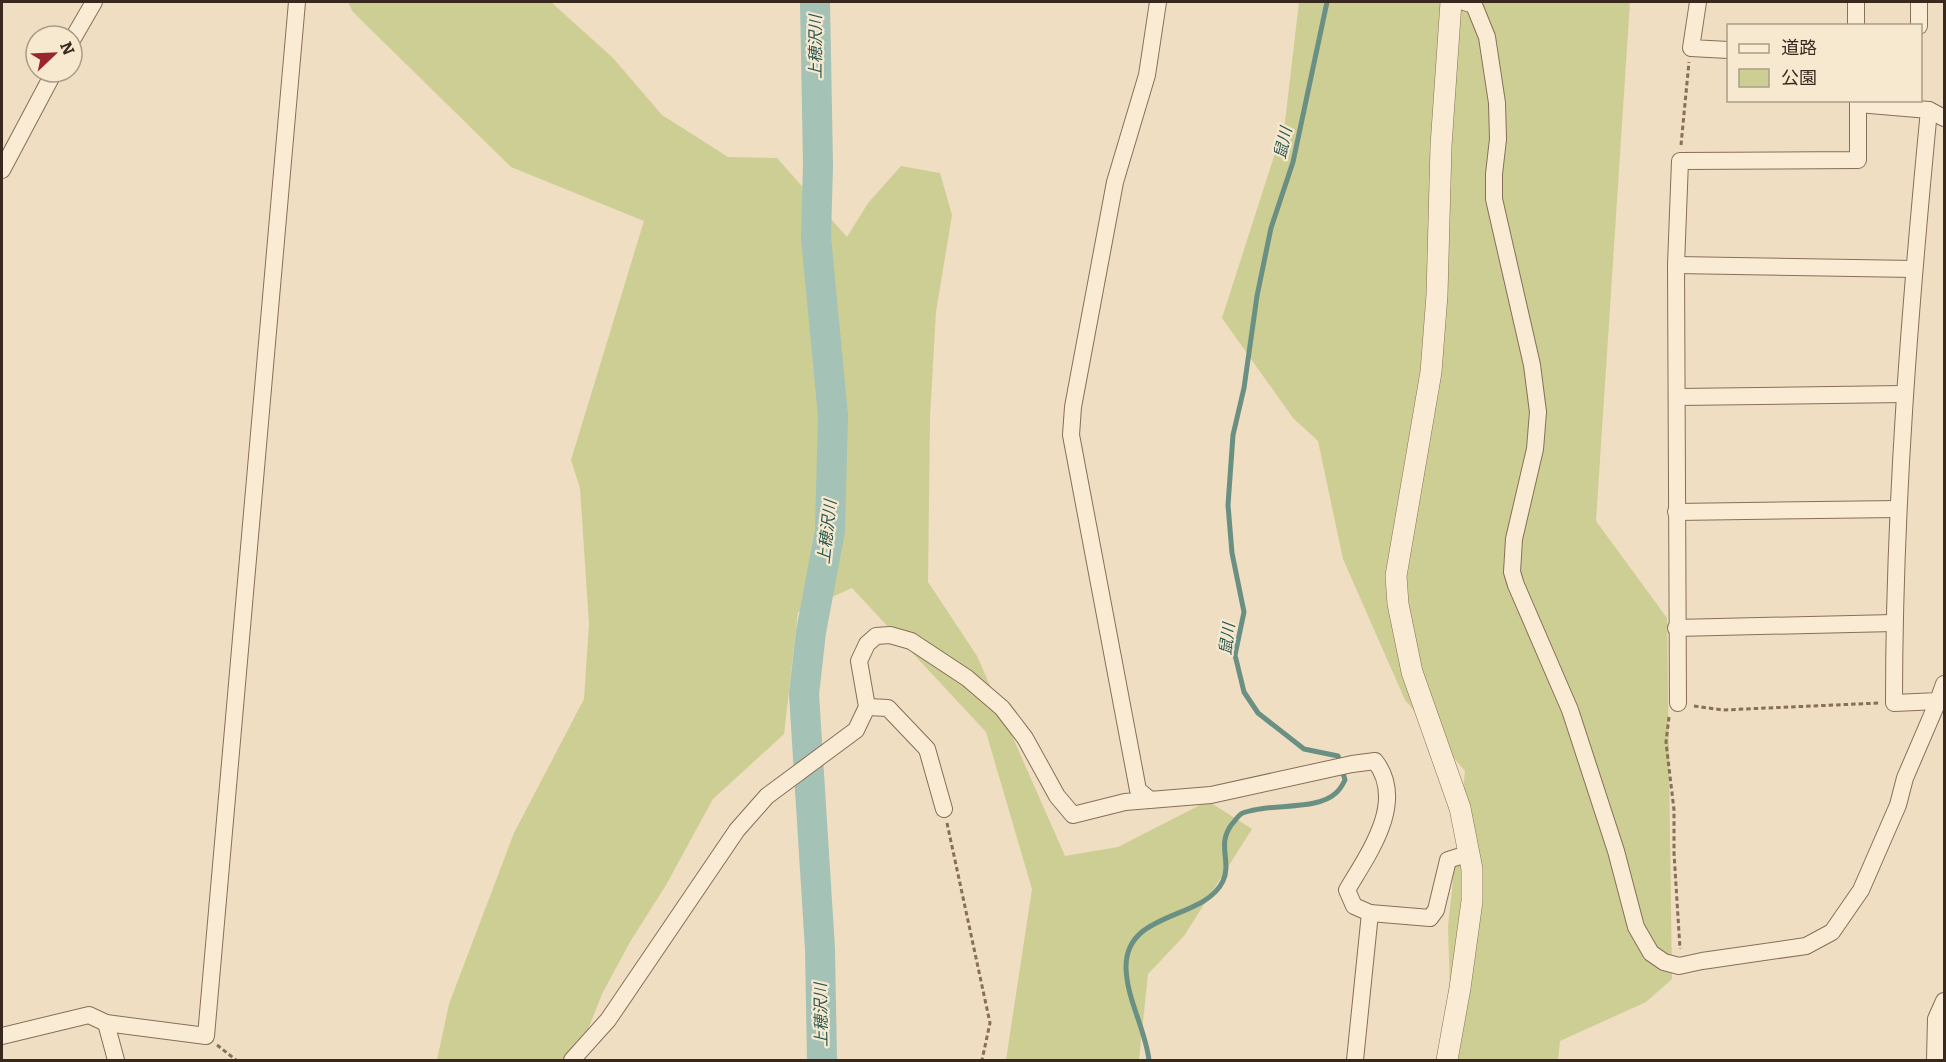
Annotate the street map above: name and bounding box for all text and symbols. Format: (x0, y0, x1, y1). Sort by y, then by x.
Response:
water label: 上穂沢川 (806, 13, 825, 79)
north arrow (24, 24, 84, 84)
legend (1727, 24, 1922, 102)
text: 道路 (1781, 37, 1817, 59)
text: N (56, 39, 79, 58)
text: 公園 (1781, 67, 1817, 89)
water label: 鼠川 (1270, 123, 1296, 161)
water label: 上穂沢川 (814, 497, 840, 565)
water label: 鼠川 (1216, 620, 1239, 656)
water label: 上穂沢川 (811, 981, 831, 1047)

